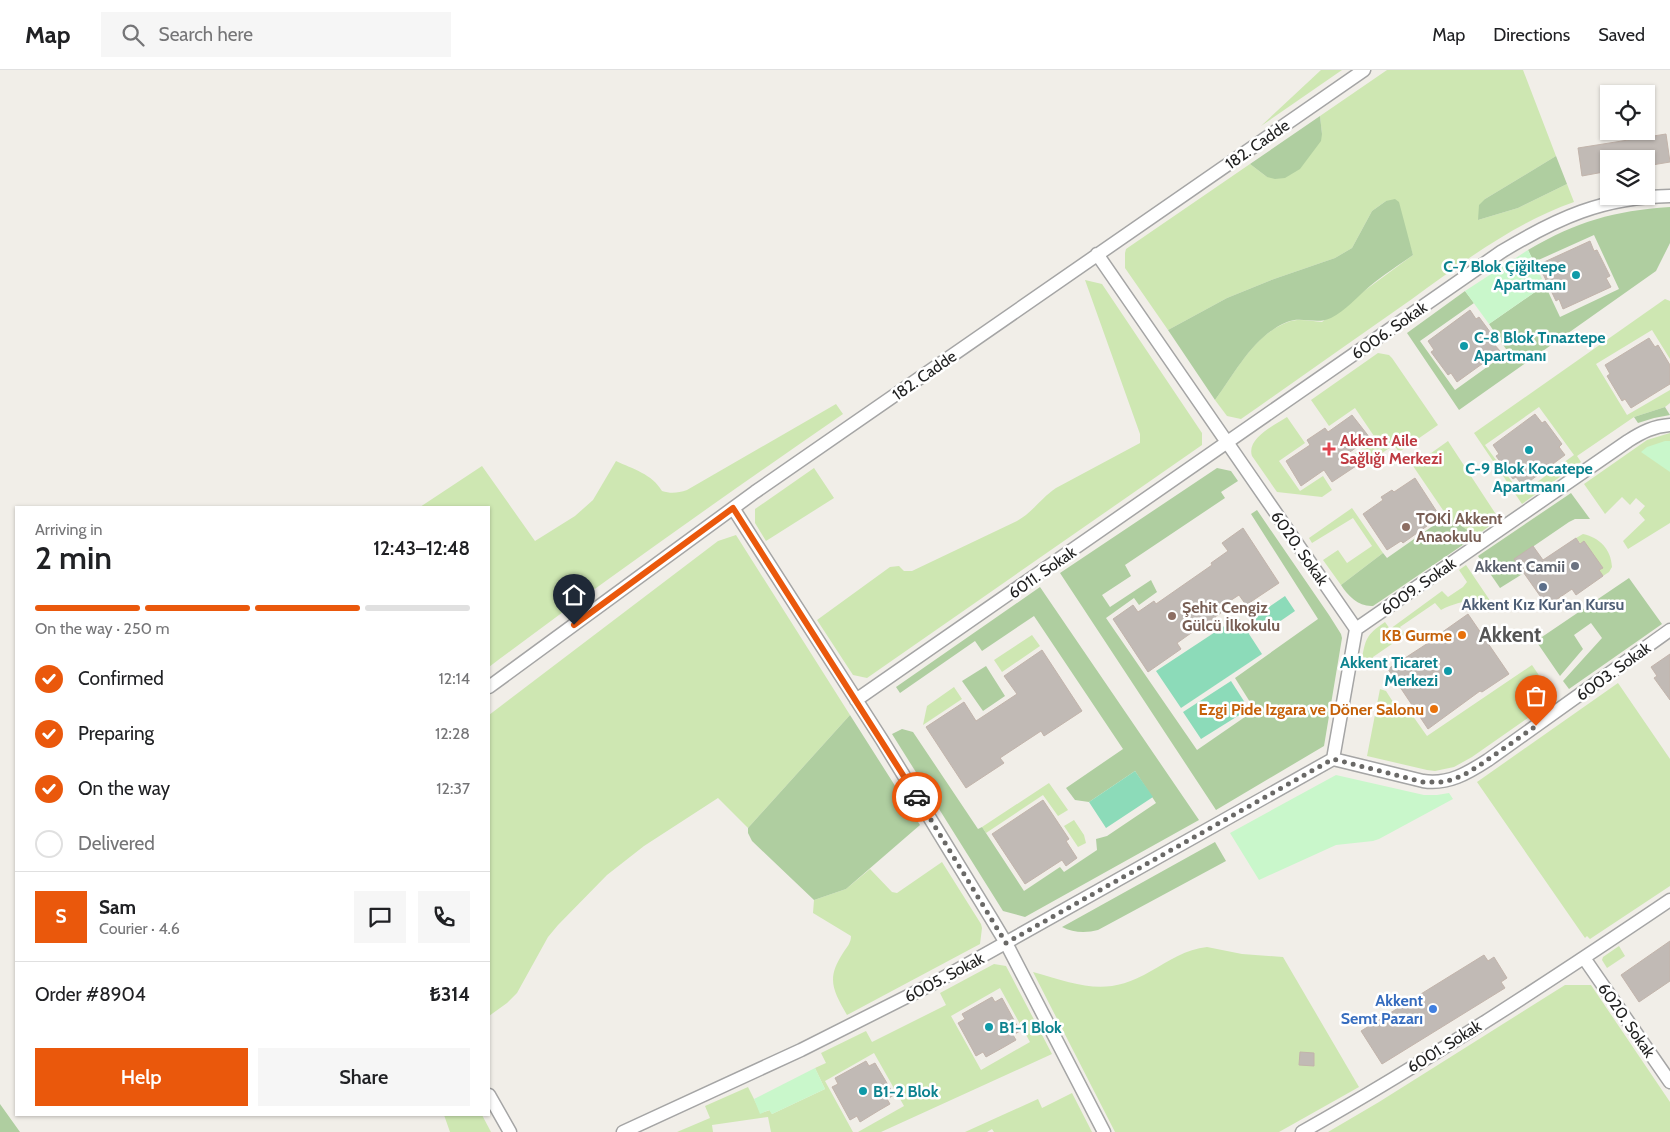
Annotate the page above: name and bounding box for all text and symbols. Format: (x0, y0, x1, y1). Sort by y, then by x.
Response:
search box (101, 12, 451, 57)
text: Map (25, 20, 71, 49)
icon: search (119, 21, 147, 49)
text: Search here (159, 23, 253, 46)
text: Map (1432, 24, 1465, 46)
text: Directions (1493, 24, 1570, 46)
text: Saved (1598, 24, 1645, 46)
map controls (1600, 85, 1655, 205)
button: locate (1600, 85, 1655, 140)
street label: 182. Cadde (1222, 115, 1293, 173)
button: layers (1600, 150, 1655, 205)
place label: C-7 Blok Çiğiltepe Apartmanı (1443, 257, 1566, 294)
marker: C-7 Blok Çiğiltepe Apartmanı (1570, 269, 1582, 281)
street label: 6006. Sokak (1348, 297, 1431, 363)
place label: C-8 Blok Tınaztepe Apartmanı (1474, 328, 1606, 365)
marker: C-8 Blok Tınaztepe Apartmanı (1458, 340, 1470, 352)
street label: 182. Cadde (889, 346, 960, 404)
place label: Akkent Aile Sağlığı Merkezi (1340, 431, 1442, 468)
marker: Akkent Aile Sağlığı Merkezi (1322, 442, 1336, 456)
marker: C-9 Blok Kocatepe Apartmanı (1523, 444, 1535, 456)
place label: C-9 Blok Kocatepe Apartmanı (1465, 459, 1593, 496)
street label: 6020. Sokak (1267, 507, 1333, 590)
place label: TOKİ Akkent Anaokulu (1416, 509, 1503, 546)
text: Arriving in (35, 520, 102, 539)
marker: TOKİ Akkent Anaokulu (1400, 521, 1412, 533)
text: 12:43–12:48 (373, 537, 470, 560)
text: 2 min (35, 538, 112, 577)
street label: 6011. Sokak (1005, 542, 1080, 602)
street label: 6009. Sokak (1377, 553, 1460, 619)
place label: Akkent Camii (1474, 557, 1565, 576)
marker: Akkent Camii (1569, 560, 1581, 572)
pin (553, 574, 595, 625)
icon: home (560, 581, 588, 609)
marker: Akkent Kız Kur'an Kursu (1537, 581, 1549, 593)
place label: Akkent Kız Kur'an Kursu (1462, 595, 1624, 614)
place label: Şehit Cengiz Gülcü İlkokulu (1182, 598, 1280, 635)
marker: Şehit Cengiz Gülcü İlkokulu (1166, 610, 1178, 622)
text: On the way · 250 m (35, 619, 169, 638)
district label: Akkent (1479, 622, 1541, 647)
place label: KB Gurme (1382, 626, 1452, 645)
marker: KB Gurme (1456, 629, 1468, 641)
street label: 6003. Sokak (1572, 638, 1655, 705)
place label: Akkent Ticaret Merkezi (1340, 653, 1438, 690)
icon: check (35, 665, 63, 693)
marker: Akkent Ticaret Merkezi (1442, 665, 1454, 677)
text: Confirmed (78, 667, 164, 690)
text: 12:14 (439, 669, 470, 688)
pin (1515, 675, 1557, 726)
icon: bag (1522, 682, 1550, 710)
place label: Ezgi Pide Izgara ve Döner Salonu (1199, 700, 1424, 719)
marker: Ezgi Pide Izgara ve Döner Salonu (1428, 703, 1440, 715)
icon: check (35, 720, 63, 748)
text: Preparing (78, 722, 154, 745)
text: 12:28 (435, 724, 470, 743)
courier (892, 772, 942, 822)
icon: check (35, 775, 63, 803)
text: On the way (78, 777, 170, 800)
text: 12:37 (436, 779, 470, 798)
icon: car (903, 783, 931, 811)
text: Delivered (78, 832, 155, 855)
button: chat (354, 891, 406, 943)
button: phone (418, 891, 470, 943)
text: Sam (99, 896, 136, 919)
text: S (55, 905, 67, 928)
text: Courier · 4.6 (99, 919, 180, 938)
street label: 6005. Sokak (901, 948, 988, 1006)
street label: 6020. Sokak (1594, 979, 1660, 1062)
text: Order #8904 (35, 983, 146, 1006)
text: ₺314 (430, 983, 470, 1006)
place label: Akkent Semt Pazarı (1341, 991, 1423, 1028)
marker: Akkent Semt Pazarı (1427, 1003, 1439, 1015)
street label: 6001. Sokak (1404, 1016, 1485, 1077)
place label: B1-1 Blok (999, 1018, 1062, 1037)
marker: B1-1 Blok (983, 1021, 995, 1033)
button: Help (35, 1048, 248, 1106)
button: Share (258, 1048, 470, 1106)
place label: B1-2 Blok (873, 1082, 939, 1101)
marker: B1-2 Blok (857, 1085, 869, 1097)

